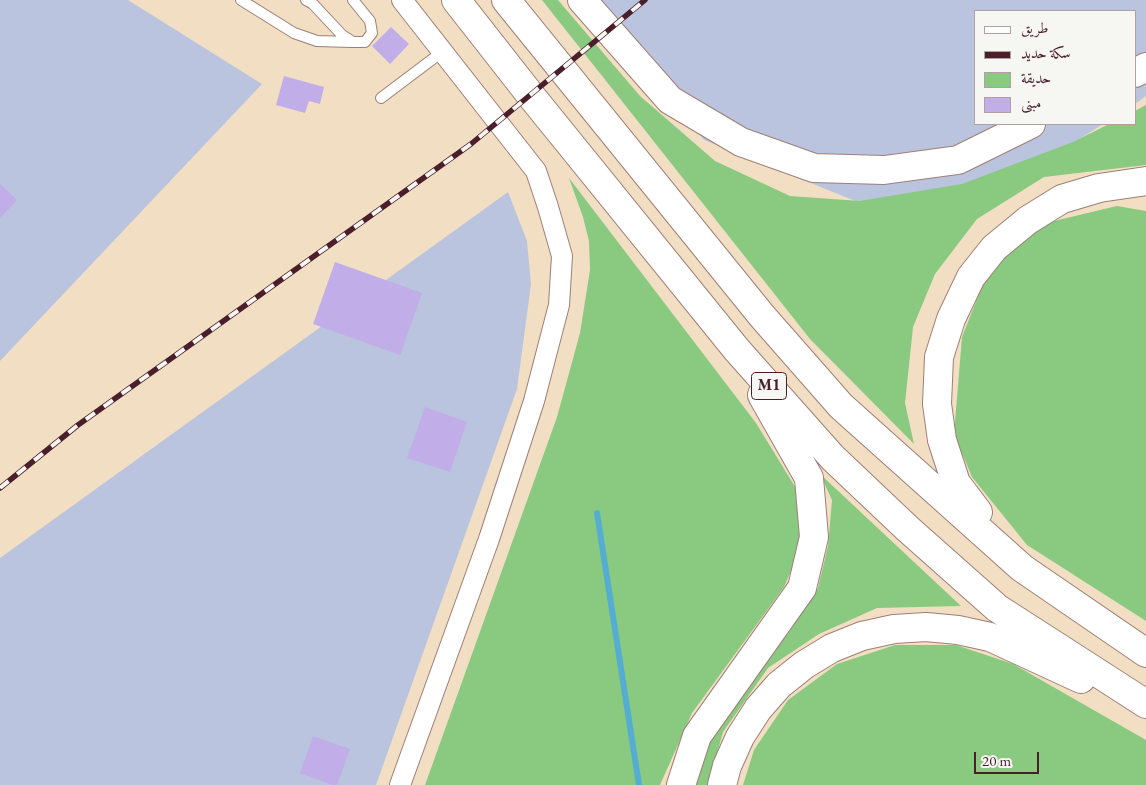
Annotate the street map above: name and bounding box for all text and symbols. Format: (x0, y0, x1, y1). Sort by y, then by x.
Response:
legend (974, 10, 1136, 125)
text: طريق (1021, 18, 1048, 37)
text: سكة حديد (1021, 43, 1070, 62)
text: حديقة (1021, 68, 1051, 87)
text: مبنى (1021, 93, 1041, 112)
road number: M1 (752, 372, 786, 400)
scale bar (976, 742, 1041, 774)
text: 20 m (982, 751, 1011, 770)

